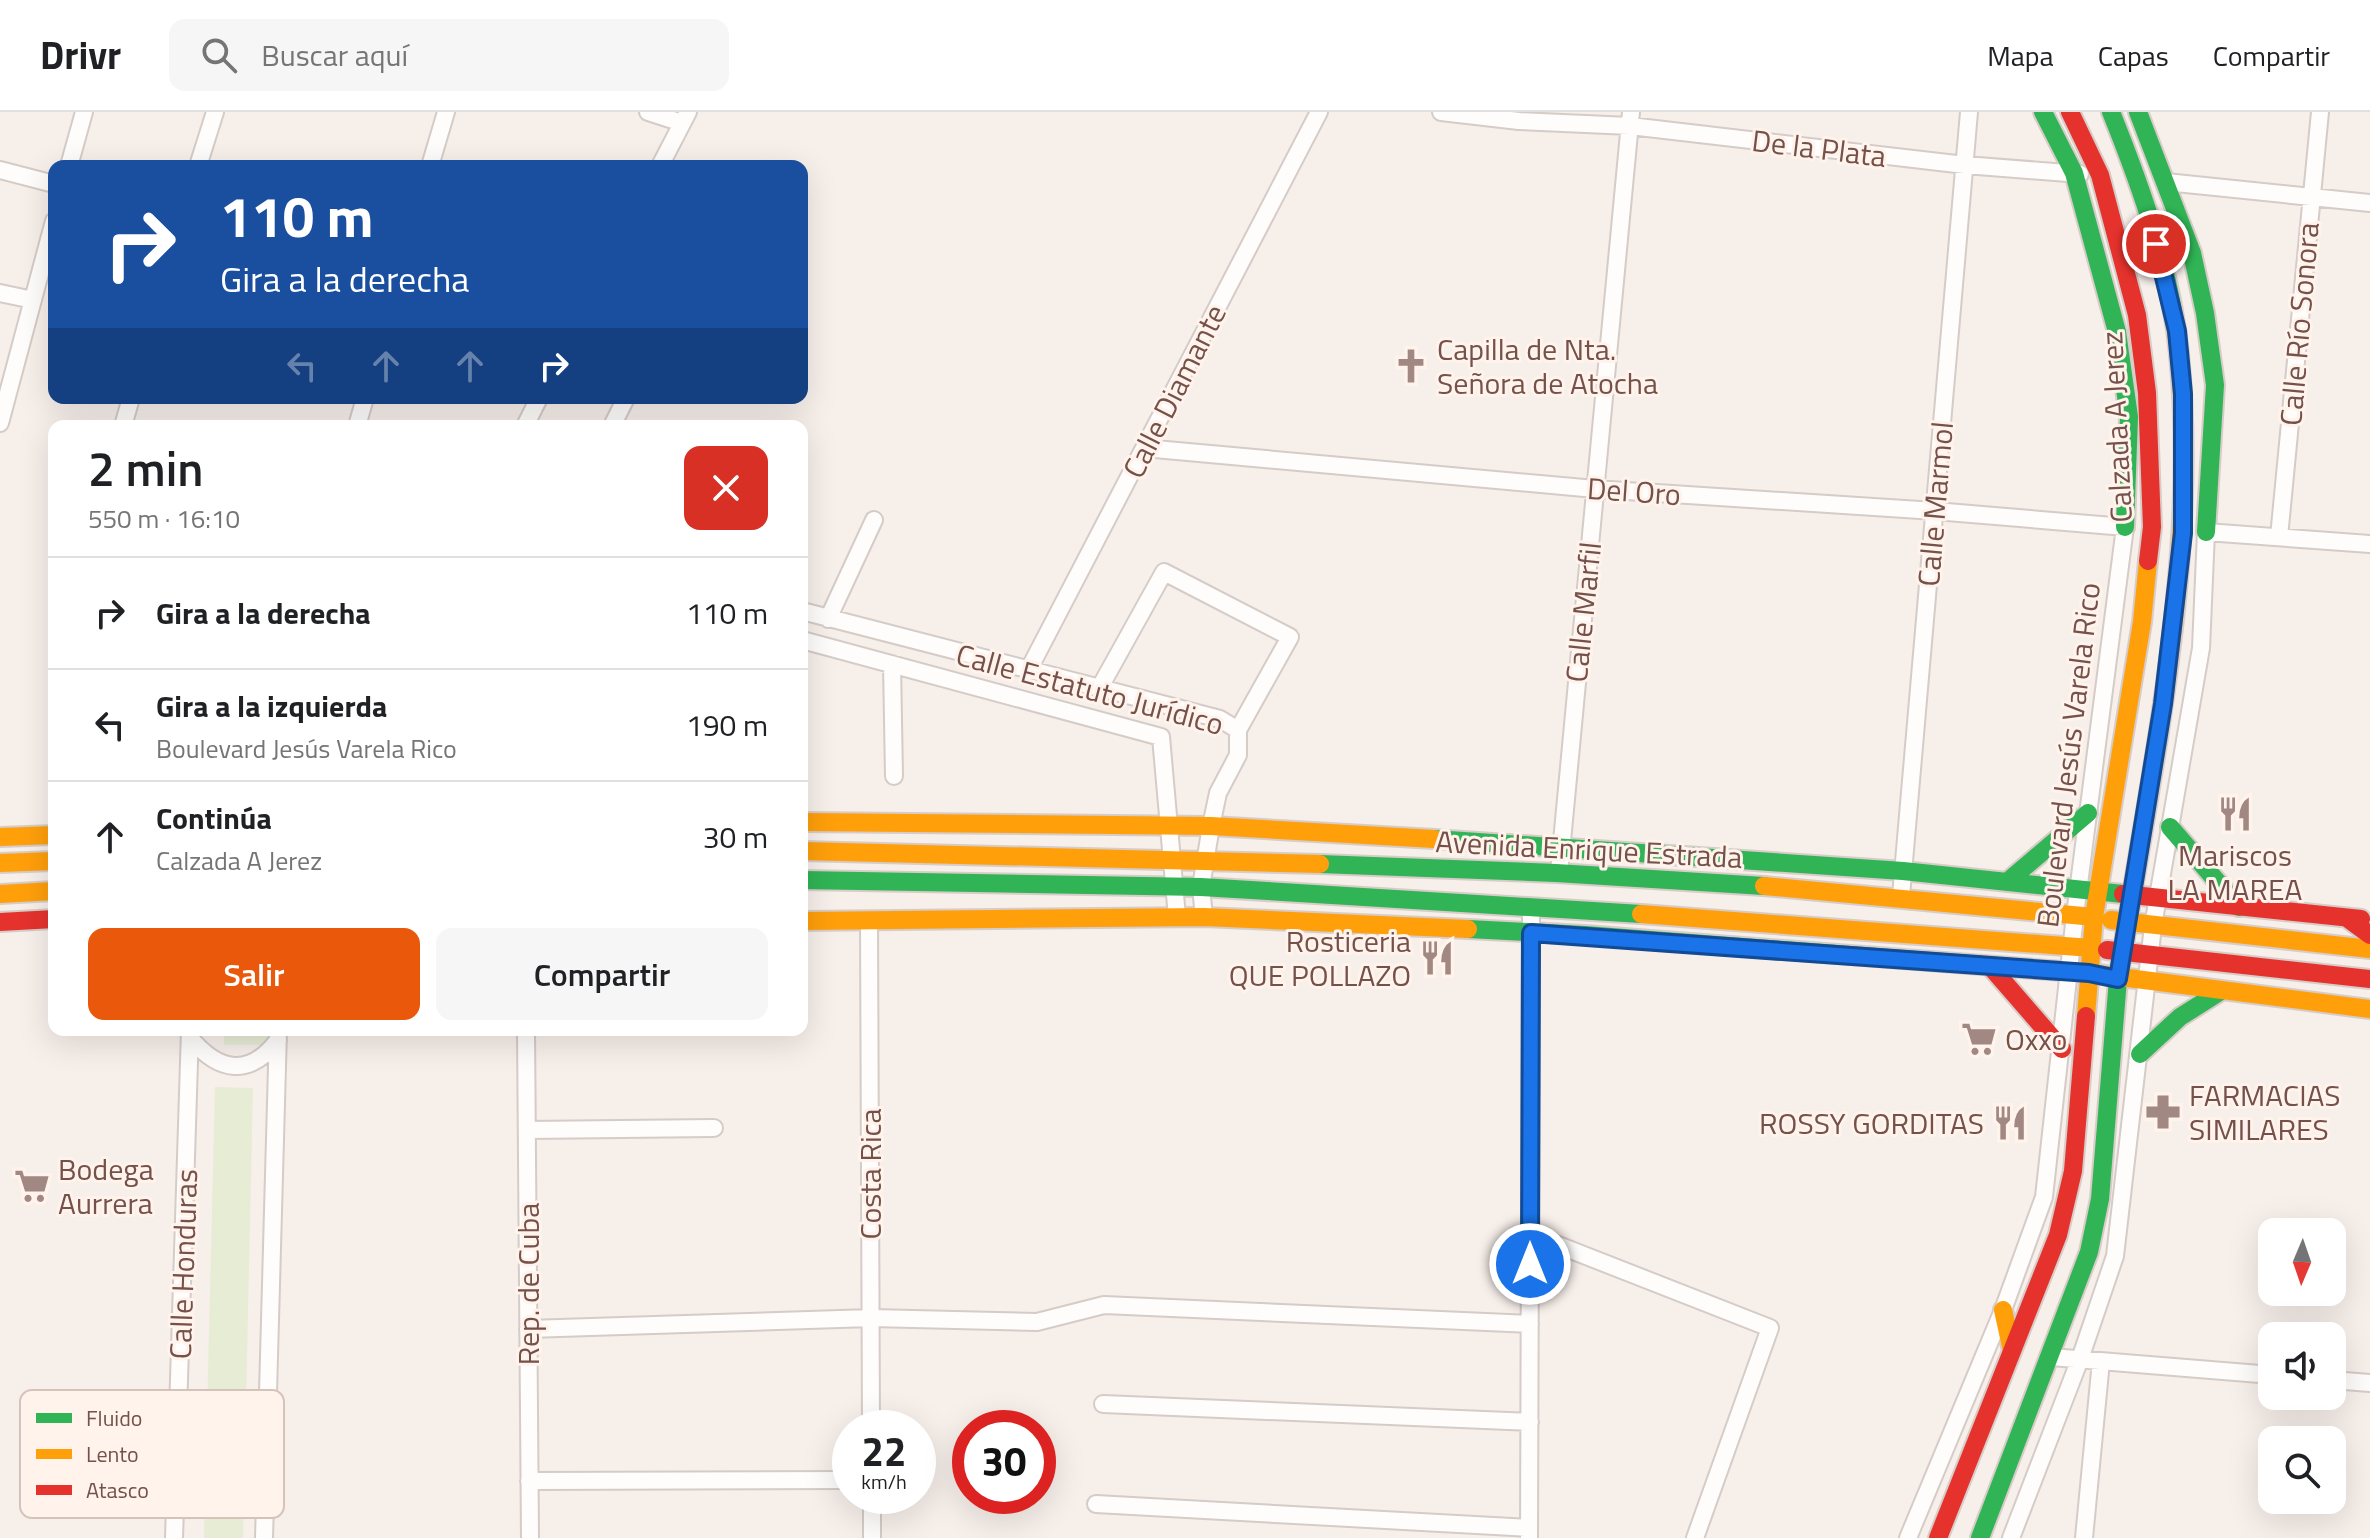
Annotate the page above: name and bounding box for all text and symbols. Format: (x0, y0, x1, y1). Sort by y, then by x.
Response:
search box (169, 19, 729, 91)
text: Drivr (40, 26, 121, 84)
text: Buscar aquí (261, 32, 408, 78)
icon: search (197, 33, 241, 77)
text: Mapa (1987, 34, 2054, 77)
text: Capas (2098, 34, 2169, 77)
text: Compartir (2213, 34, 2330, 77)
street label: De la Plata (1749, 117, 1889, 179)
text: 110 m (220, 174, 373, 259)
icon: right (88, 192, 192, 296)
pin (2122, 210, 2190, 278)
street label: Calle Río Sonora (2267, 220, 2331, 428)
icon: arrive (2134, 222, 2178, 266)
text: Gira a la derecha (220, 251, 469, 306)
street label: Calle Diamante (1110, 296, 1238, 486)
place label: Capilla de Nta. Señora de Atocha (1437, 326, 1658, 406)
street label: Calzada A Jerez (2088, 330, 2144, 524)
icon: left (280, 344, 324, 388)
icon: ahead (364, 344, 408, 388)
icon: ahead (448, 344, 492, 388)
icon: right (532, 344, 576, 388)
church icon: Capilla de Nta. Señora de Atocha (1392, 347, 1430, 385)
street label: Calle Marmol (1905, 420, 1965, 588)
text: 2 min (88, 432, 203, 505)
button: close (684, 446, 768, 530)
street label: Del Oro (1586, 465, 1682, 517)
text: 550 m · 16:10 (88, 499, 240, 538)
street label: Calle Marfil (1553, 539, 1613, 685)
street label: Boulevard Jesús Varela Rico (2024, 580, 2112, 930)
text: Gira a la derecha (156, 590, 371, 636)
text: 110 m (686, 590, 768, 636)
icon: right (88, 591, 132, 635)
street label: Calle Estatuto Jurídico (951, 631, 1229, 747)
text: Gira a la izquierda (156, 683, 387, 729)
text: 190 m (686, 702, 768, 748)
icon: left (88, 703, 132, 747)
text: Boulevard Jesús Varela Rico (156, 729, 457, 768)
text: Continúa (156, 795, 272, 841)
restaurant icon: Mariscos LA MAREA (2216, 795, 2254, 833)
text: 30 m (703, 814, 768, 860)
icon: ahead (88, 815, 132, 859)
street label: Avenida Enrique Estrada (1434, 818, 1744, 880)
place label: Mariscos LA MAREA (2168, 832, 2303, 912)
text: Calzada A Jerez (156, 841, 322, 880)
place label: Rosticeria QUE POLLAZO (1229, 918, 1411, 998)
button: Salir (88, 928, 420, 1020)
button: Compartir (436, 928, 768, 1020)
restaurant icon: Rosticeria QUE POLLAZO (1418, 939, 1456, 977)
place label: Oxxo (2005, 1016, 2067, 1062)
supermarket icon: Oxxo (1960, 1020, 1998, 1058)
place label: FARMACIAS SIMILARES (2189, 1072, 2340, 1152)
pharmacy icon: FARMACIAS SIMILARES (2144, 1093, 2182, 1131)
place label: ROSSY GORDITAS (1759, 1100, 1984, 1146)
restaurant icon: ROSSY GORDITAS (1991, 1104, 2029, 1142)
street label: Costa Rica (847, 1108, 893, 1240)
place label: Bodega Aurrera (58, 1146, 154, 1226)
supermarket icon: Bodega Aurrera (13, 1167, 51, 1205)
street label: Calle Honduras (157, 1168, 209, 1360)
street label: Rep. de Cuba (505, 1203, 551, 1365)
north arrow (2258, 1218, 2346, 1306)
map controls (2258, 1218, 2346, 1514)
position arrow (1488, 1222, 1572, 1306)
button: sound (2258, 1322, 2346, 1410)
legend (20, 1390, 284, 1518)
text: Fluido (86, 1401, 142, 1435)
speed limit sign: 30 (952, 1410, 1056, 1514)
text: 22 (862, 1421, 906, 1482)
button: search (2258, 1426, 2346, 1514)
text: Lento (86, 1437, 139, 1471)
text: km/h (861, 1466, 907, 1497)
text: Atasco (86, 1473, 149, 1507)

